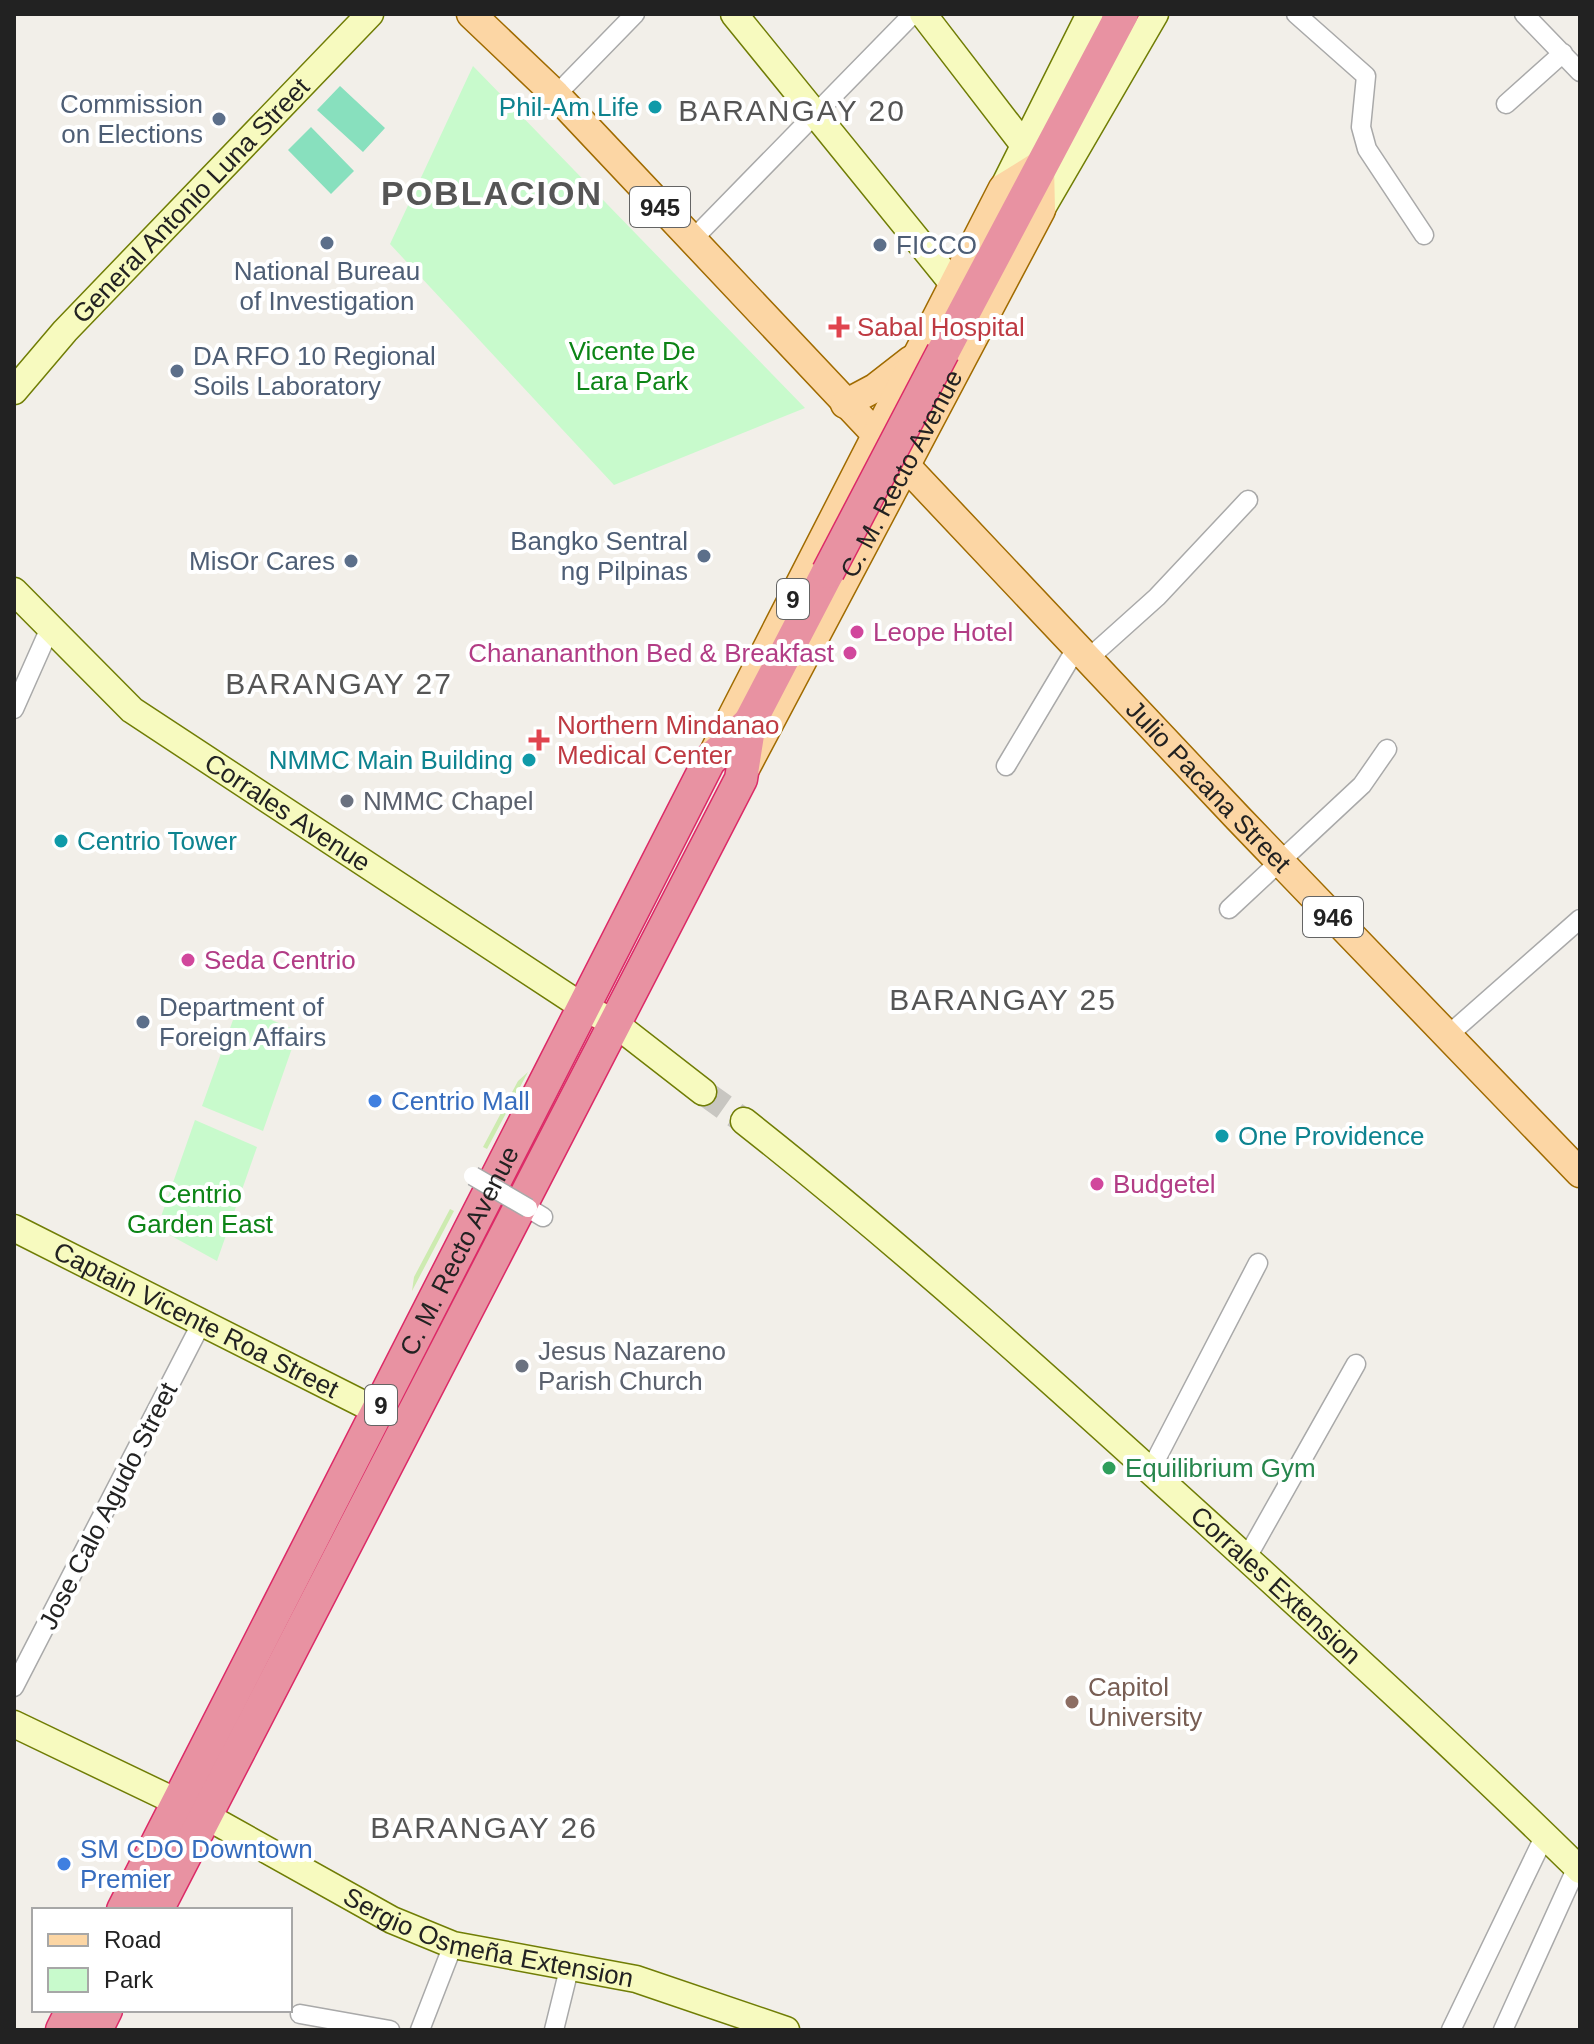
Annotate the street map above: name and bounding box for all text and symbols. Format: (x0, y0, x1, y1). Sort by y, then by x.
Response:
street label: General Antonio Luna Street (66, 71, 316, 329)
place label: Commission on Elections (60, 89, 203, 149)
place label: Phil-Am Life (499, 92, 639, 122)
district label: BARANGAY 20 (678, 94, 906, 127)
marker: Phil-Am Life (646, 98, 664, 116)
marker: Commission on Elections (210, 110, 228, 128)
district label: POBLACION (381, 174, 603, 212)
road number: 945 (630, 187, 690, 227)
place label: FICCO (896, 230, 977, 260)
marker: National Bureau of Investigation (318, 234, 336, 252)
marker: FICCO (871, 236, 889, 254)
place label: National Bureau of Investigation (234, 256, 420, 316)
place label: Sabal Hospital (857, 312, 1025, 342)
marker: Sabal Hospital (828, 316, 850, 338)
park label: Vicente De Lara Park (569, 336, 695, 396)
place label: DA RFO 10 Regional Soils Laboratory (193, 341, 436, 401)
marker: DA RFO 10 Regional Soils Laboratory (168, 362, 186, 380)
street label: C. M. Recto Avenue (834, 365, 969, 583)
place label: Bangko Sentral ng Pilpinas (510, 526, 688, 586)
place label: MisOr Cares (189, 546, 335, 576)
marker: Bangko Sentral ng Pilpinas (695, 547, 713, 565)
marker: MisOr Cares (342, 552, 360, 570)
road number: 9 (777, 579, 809, 619)
place label: Leope Hotel (873, 617, 1013, 647)
marker: Leope Hotel (848, 623, 866, 641)
place label: Chanananthon Bed & Breakfast (468, 638, 835, 668)
marker: Chanananthon Bed & Breakfast (841, 644, 859, 662)
district label: BARANGAY 27 (225, 667, 453, 700)
street label: Julio Pacana Street (1120, 694, 1298, 879)
place label: Northern Mindanao Medical Center (557, 710, 780, 770)
marker: Northern Mindanao Medical Center (528, 729, 550, 751)
place label: NMMC Main Building (269, 745, 513, 775)
street label: Corrales Avenue (199, 747, 376, 878)
marker: NMMC Main Building (520, 751, 538, 769)
place label: NMMC Chapel (363, 786, 534, 816)
marker: NMMC Chapel (338, 792, 356, 810)
place label: Centrio Tower (77, 826, 237, 856)
marker: Centrio Tower (52, 832, 70, 850)
road number: 946 (1303, 897, 1363, 937)
place label: Seda Centrio (204, 945, 356, 975)
marker: Seda Centrio (179, 951, 197, 969)
district label: BARANGAY 25 (889, 983, 1117, 1016)
place label: Department of Foreign Affairs (159, 992, 326, 1052)
marker: Department of Foreign Affairs (134, 1013, 152, 1031)
place label: Centrio Mall (391, 1086, 530, 1116)
marker: Centrio Mall (366, 1092, 384, 1110)
place label: One Providence (1238, 1121, 1424, 1151)
marker: One Providence (1213, 1127, 1231, 1145)
street label: C. M. Recto Avenue (393, 1141, 525, 1360)
place label: Budgetel (1113, 1169, 1216, 1199)
marker: Budgetel (1088, 1175, 1106, 1193)
park label: Centrio Garden East (127, 1179, 274, 1239)
street label: Captain Vicente Roa Street (49, 1236, 344, 1404)
place label: Jesus Nazareno Parish Church (538, 1336, 726, 1396)
marker: Jesus Nazareno Parish Church (513, 1357, 531, 1375)
street label: Jose Calo Agudo Street (33, 1377, 184, 1635)
road number: 9 (365, 1385, 397, 1425)
place label: Equilibrium Gym (1125, 1453, 1316, 1483)
marker: Equilibrium Gym (1100, 1459, 1118, 1477)
street label: Corrales Extension (1185, 1500, 1367, 1670)
place label: Capitol University (1088, 1672, 1202, 1732)
marker: Capitol University (1063, 1693, 1081, 1711)
district label: BARANGAY 26 (370, 1811, 598, 1844)
place label: SM CDO Downtown Premier (80, 1834, 313, 1894)
marker: SM CDO Downtown Premier (55, 1855, 73, 1873)
street label: Sergio Osmeña Extension (338, 1881, 636, 1993)
legend (32, 1908, 292, 2012)
text: Road (104, 1926, 161, 1953)
text: Park (104, 1966, 154, 1993)

